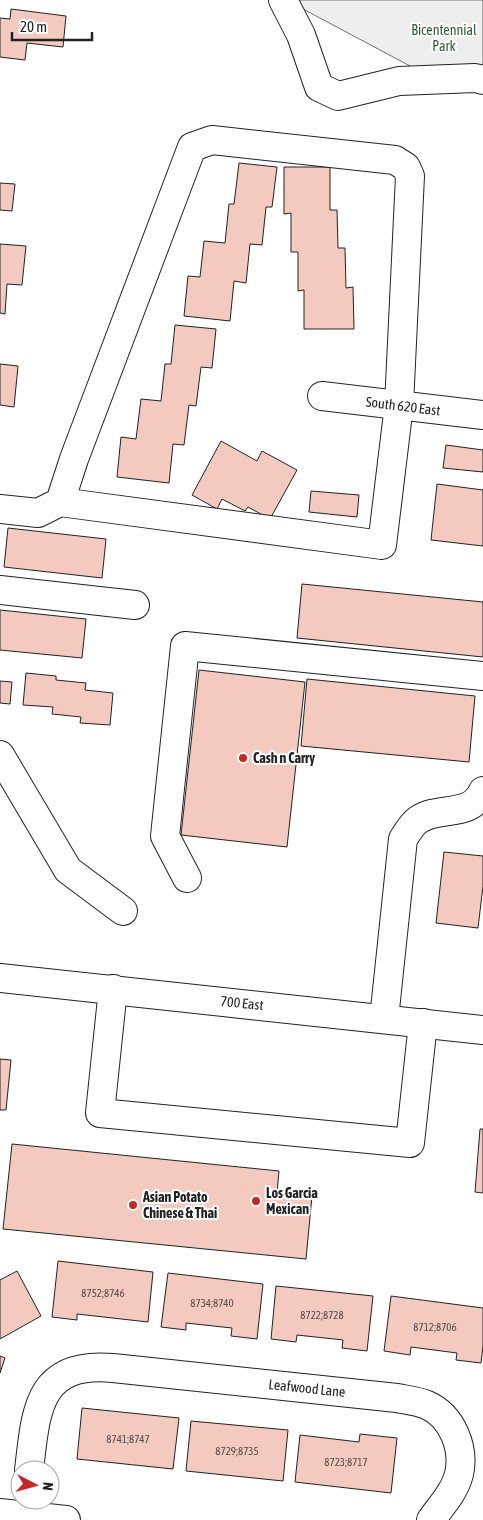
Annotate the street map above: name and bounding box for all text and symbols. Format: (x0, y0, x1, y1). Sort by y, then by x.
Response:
scale bar (12, 10, 92, 42)
text: 20 m (20, 18, 47, 35)
park label: Bicentennial Park (411, 22, 477, 54)
street label: South 620 East (365, 393, 441, 419)
place label: Cash n Carry (253, 750, 315, 766)
marker: Cash n Carry (237, 752, 249, 764)
street label: 700 East (220, 993, 264, 1013)
place label: Los Garcia Mexican (266, 1185, 318, 1217)
place label: Asian Potato Chinese & Thai (142, 1189, 217, 1221)
marker: Los Garcia Mexican (250, 1195, 262, 1207)
marker: Asian Potato Chinese & Thai (127, 1199, 139, 1211)
house number: 8752;8746 (81, 1287, 125, 1299)
house number: 8734;8740 (190, 1297, 234, 1309)
house number: 8722;8728 (300, 1309, 344, 1321)
house number: 8712;8706 (413, 1321, 457, 1333)
street label: Leafwood Lane (268, 1376, 346, 1400)
house number: 8741;8747 (106, 1433, 150, 1445)
house number: 8729;8735 (215, 1445, 259, 1457)
house number: 8723;8717 (324, 1456, 368, 1468)
north arrow (10, 1460, 60, 1510)
text: N (40, 1481, 56, 1491)

